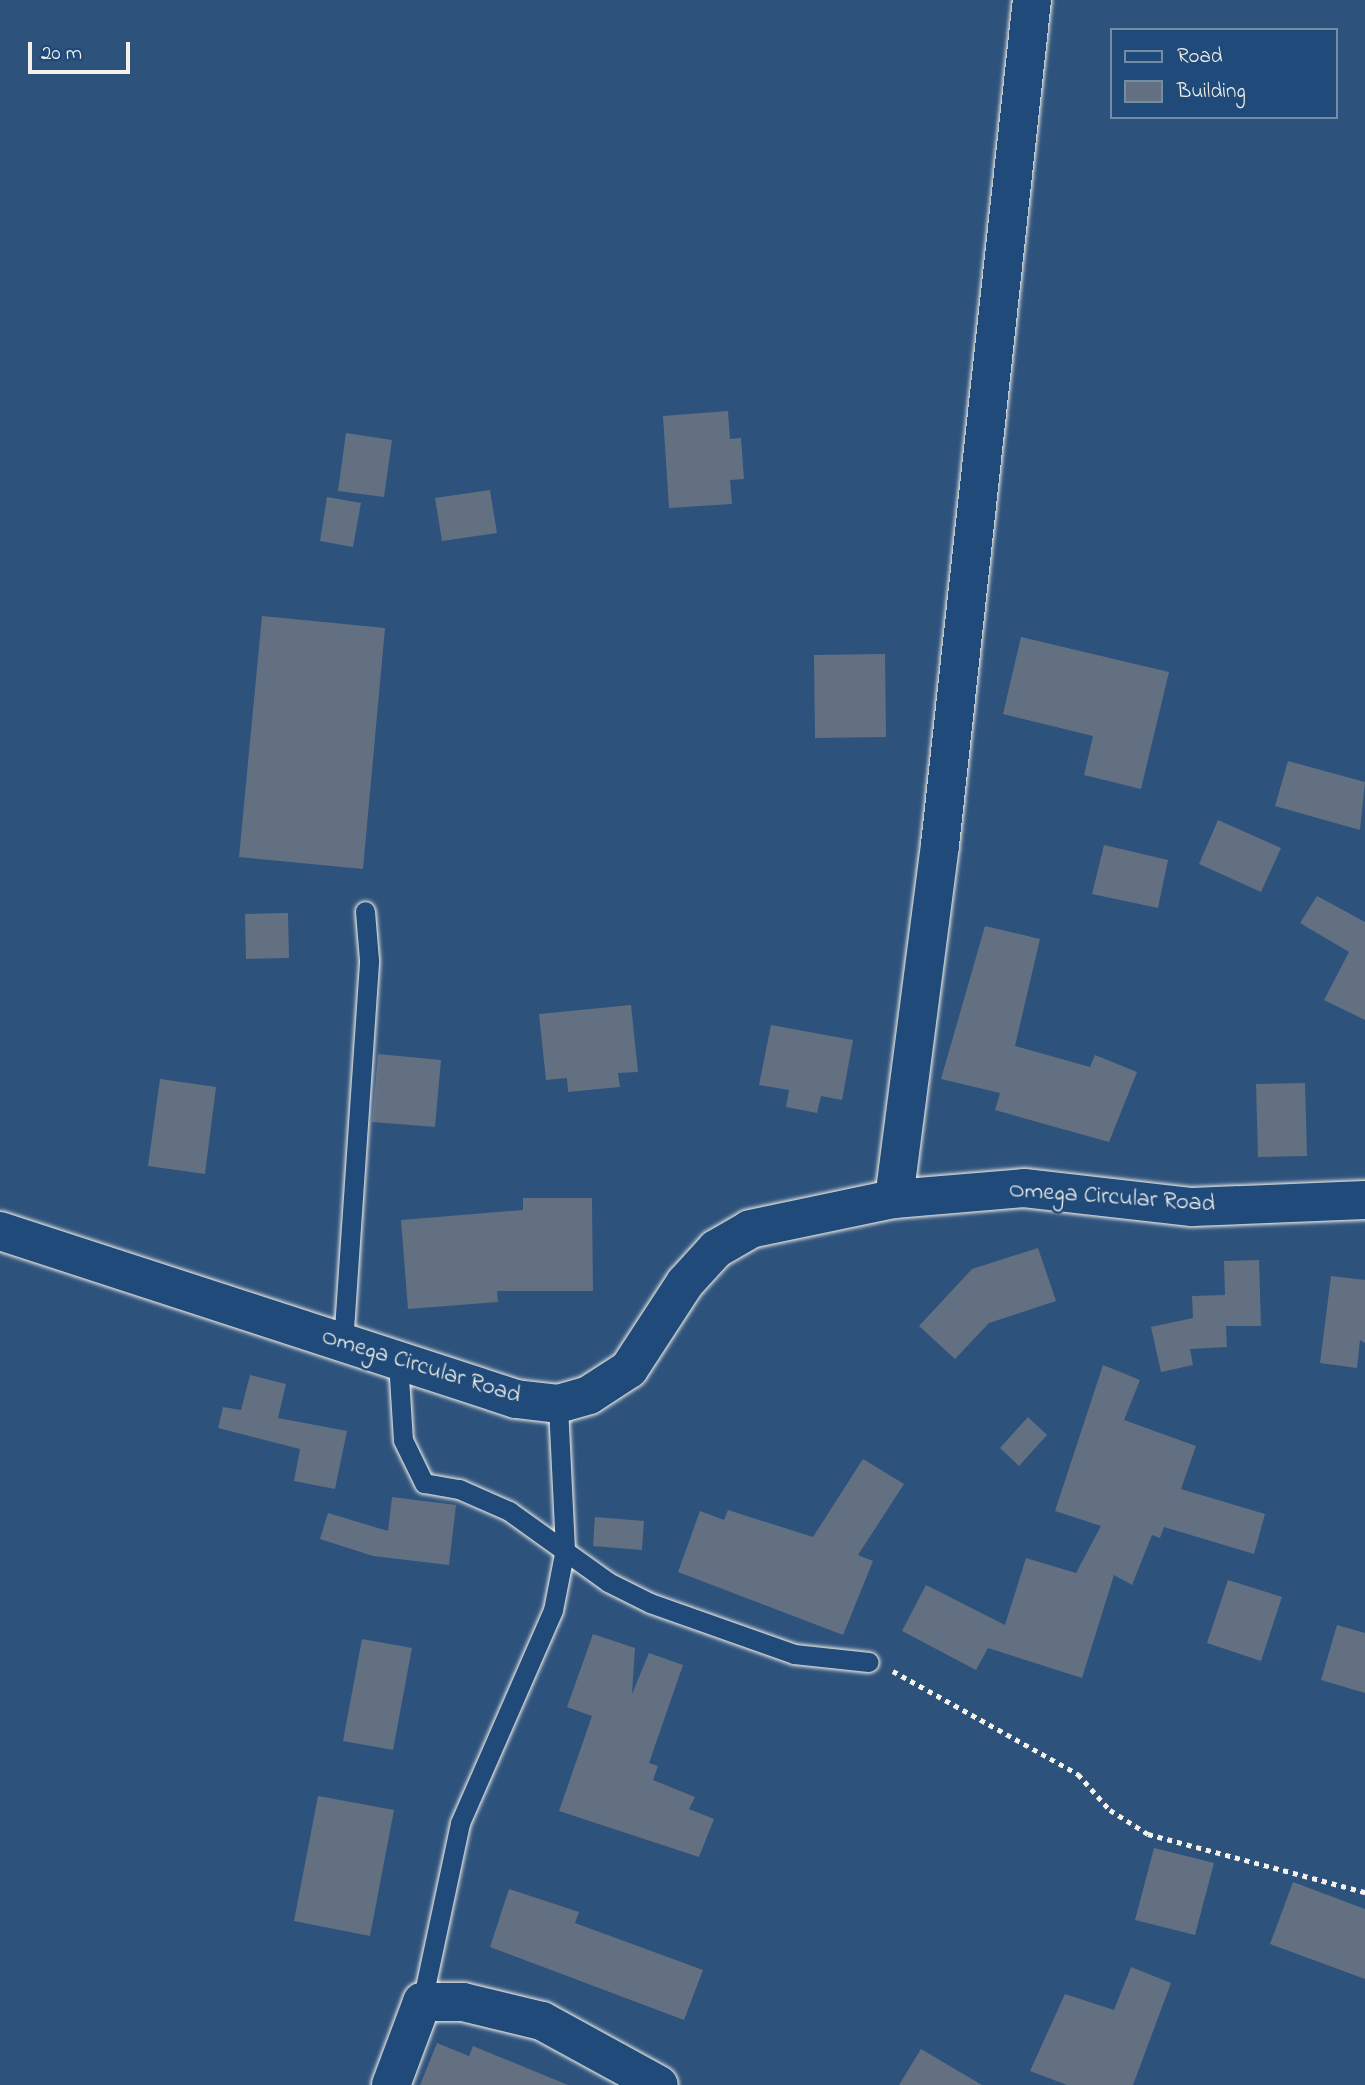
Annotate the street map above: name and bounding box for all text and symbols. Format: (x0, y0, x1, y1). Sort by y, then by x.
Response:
scale bar (32, 28, 133, 72)
legend (1110, 28, 1337, 119)
text: 20 m (41, 39, 82, 69)
text: Road (1177, 42, 1223, 72)
text: Building (1177, 77, 1246, 107)
street label: Omega Circular Road (1008, 1176, 1216, 1220)
street label: Omega Circular Road (318, 1323, 524, 1411)

